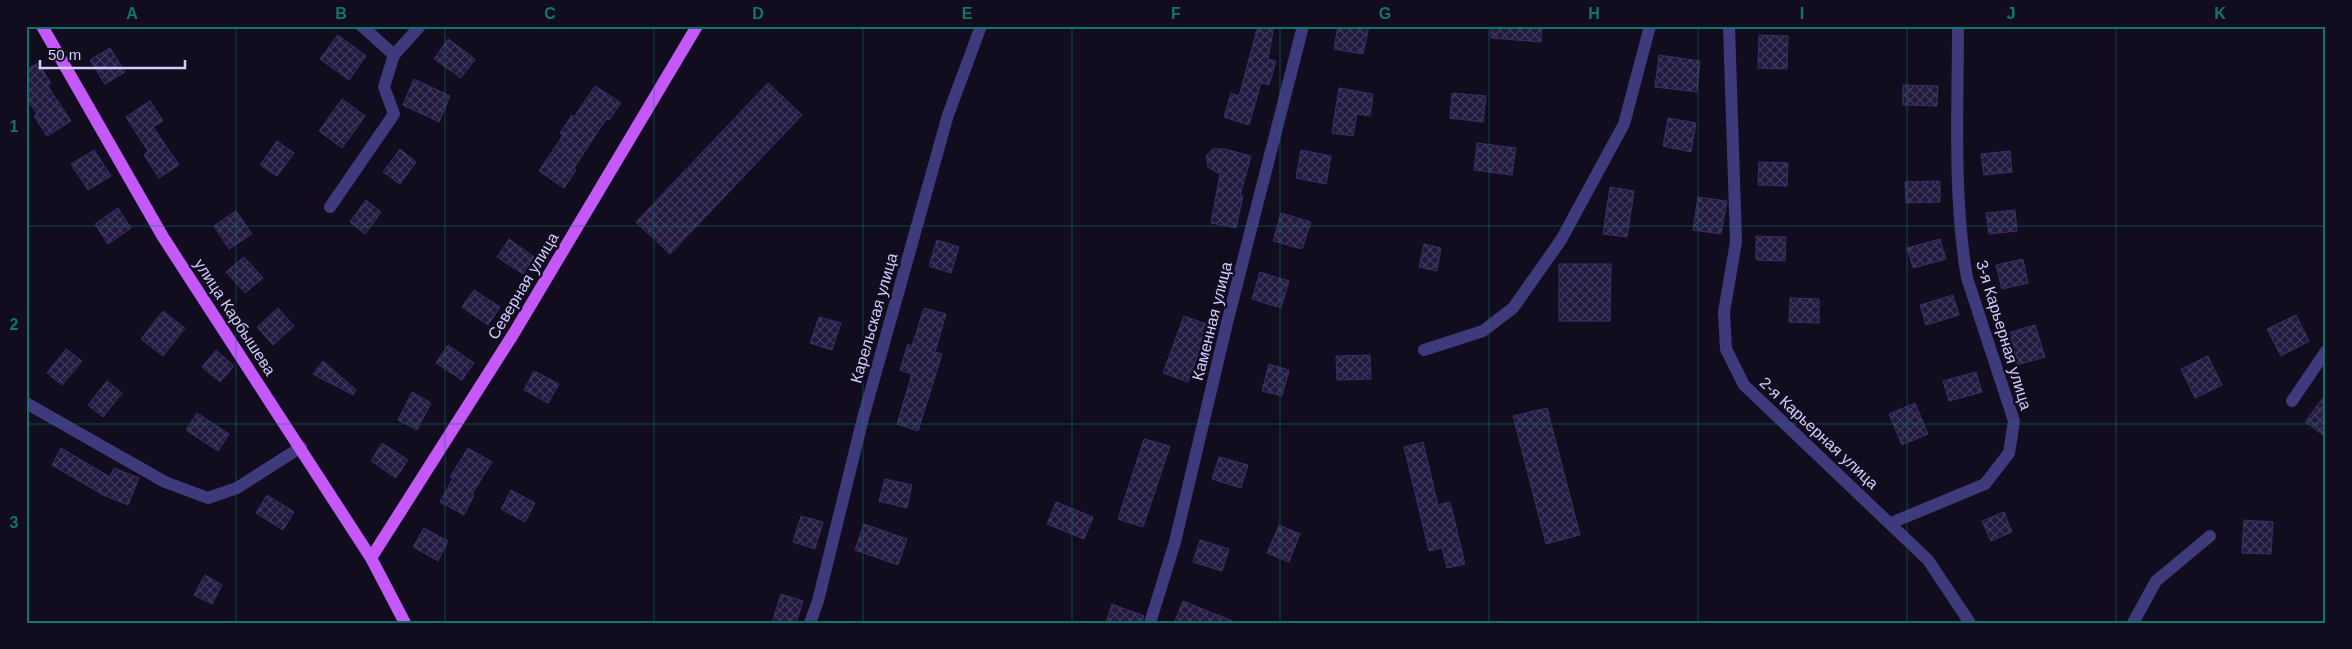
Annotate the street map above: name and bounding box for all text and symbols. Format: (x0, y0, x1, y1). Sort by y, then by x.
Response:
text: A (126, 5, 138, 22)
text: B (335, 5, 347, 22)
text: C (544, 5, 556, 22)
text: D (752, 5, 764, 22)
text: E (962, 5, 973, 22)
text: F (1171, 5, 1181, 22)
text: G (1379, 5, 1391, 22)
text: H (1588, 5, 1600, 22)
text: I (1800, 5, 1804, 22)
text: J (2007, 5, 2015, 22)
text: K (2214, 5, 2226, 22)
scale bar (40, 38, 185, 70)
text: 50 m (48, 46, 81, 63)
text: 1 (10, 118, 19, 135)
street label: Северная улица (484, 230, 562, 342)
street label: Карельская улица (847, 251, 901, 385)
street label: улица Карбышева (191, 256, 279, 378)
street label: 3-я Карьерная улица (1973, 258, 2035, 412)
street label: Каменная улица (1189, 260, 1235, 382)
text: 2 (10, 316, 19, 333)
street label: 2-я Карьерная улица (1756, 374, 1882, 492)
text: 3 (10, 514, 19, 531)

